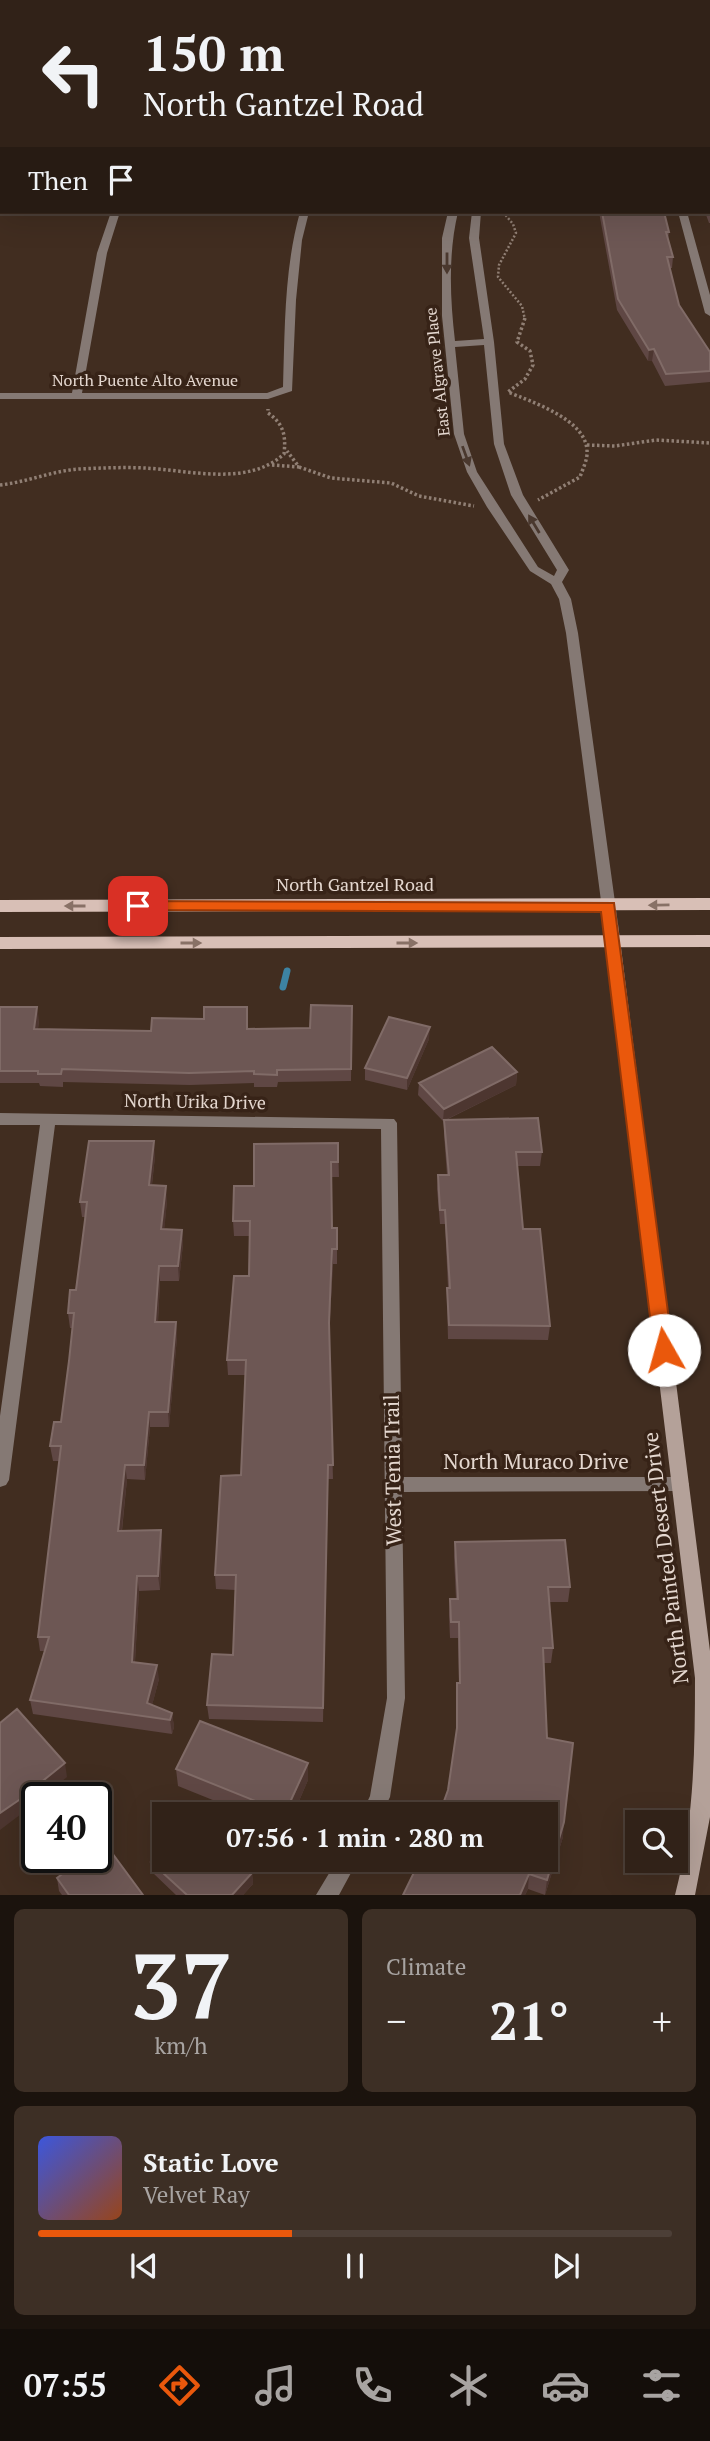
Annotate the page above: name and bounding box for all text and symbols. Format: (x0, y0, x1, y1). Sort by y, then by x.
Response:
text: 150 m (143, 20, 285, 85)
icon: left (28, 28, 119, 119)
text: North Gantzel Road (143, 83, 424, 125)
icon: arrive (102, 161, 140, 199)
text: Then (28, 163, 88, 197)
one-way arrow (441, 253, 453, 275)
street label: East Algrave Place (419, 306, 455, 438)
street label: North Puente Alto Avenue (52, 369, 238, 391)
one-way arrow (461, 445, 472, 466)
one-way arrow (528, 515, 541, 534)
street label: North Gantzel Road (276, 872, 434, 896)
pin (108, 876, 168, 936)
icon: arrive (119, 887, 157, 925)
one-way arrow (648, 899, 670, 911)
one-way arrow (64, 900, 86, 912)
one-way arrow (180, 937, 202, 949)
one-way arrow (396, 937, 418, 949)
street label: North Urika Drive (124, 1088, 266, 1114)
position arrow (627, 1313, 701, 1387)
street label: West Tenia Trail (377, 1394, 407, 1546)
street label: North Painted Desert Drive (636, 1431, 694, 1686)
street label: North Muraco Drive (443, 1447, 629, 1475)
speed limit sign: 40 (21, 1782, 112, 1873)
map controls (625, 1810, 688, 1873)
button: search (625, 1810, 688, 1873)
text: 07:56 · 1 min · 280 m (226, 1820, 484, 1854)
text: 37 (130, 1924, 232, 2045)
text: Climate (386, 1951, 466, 1982)
text: 21° (489, 1986, 569, 2055)
text: − (386, 1996, 406, 2046)
text: + (652, 1996, 672, 2046)
text: km/h (154, 2030, 208, 2061)
text: Static Love (143, 2145, 279, 2179)
text: Velvet Ray (143, 2179, 250, 2210)
icon: previous (125, 2247, 163, 2285)
icon: pause (336, 2247, 374, 2285)
icon: next (547, 2247, 585, 2285)
icon: directions (155, 2361, 204, 2410)
icon: music (251, 2361, 300, 2410)
icon: phone (348, 2361, 397, 2410)
icon: climate (444, 2361, 493, 2410)
icon: car (541, 2361, 590, 2410)
icon: filters (637, 2361, 686, 2410)
text: 07:55 (24, 2364, 107, 2406)

